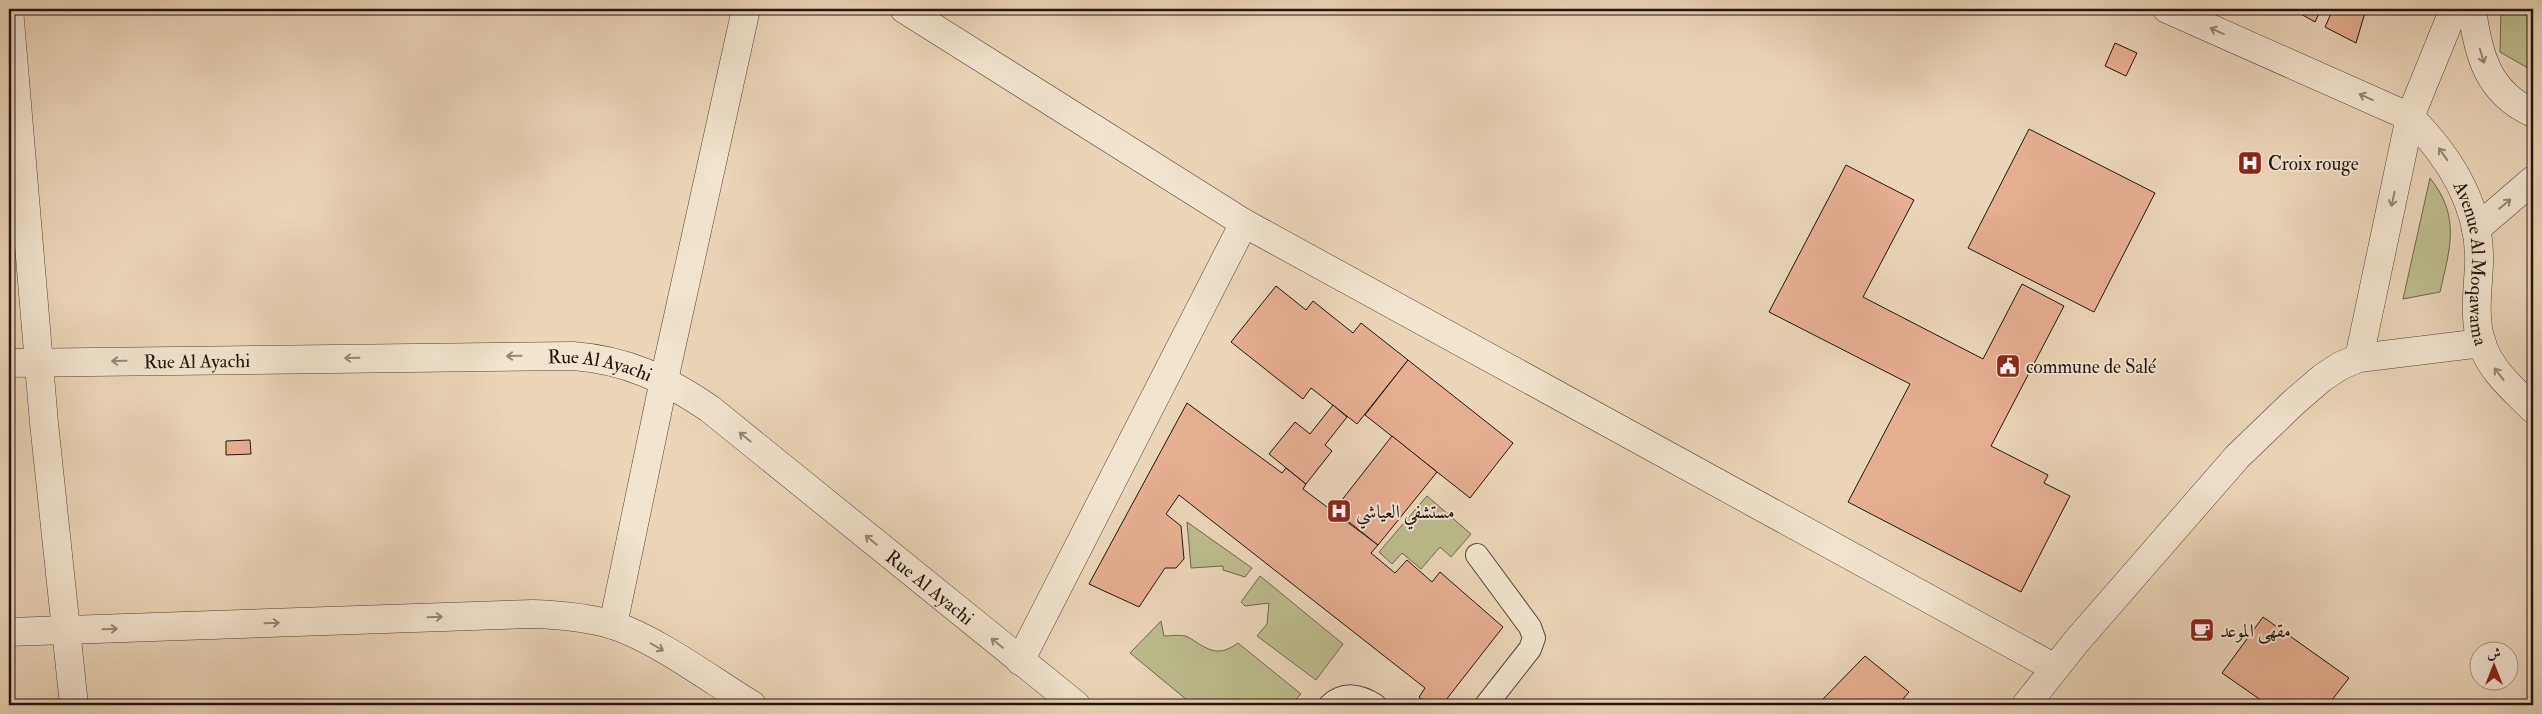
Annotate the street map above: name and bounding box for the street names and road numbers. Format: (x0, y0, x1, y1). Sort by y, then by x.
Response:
street label: Avenue Al Moqawama (2447, 176, 2493, 349)
street label: Rue Al Ayachi (547, 345, 656, 387)
street label: Rue Al Ayachi (144, 349, 250, 374)
street label: Rue Al Ayachi (881, 545, 979, 631)

